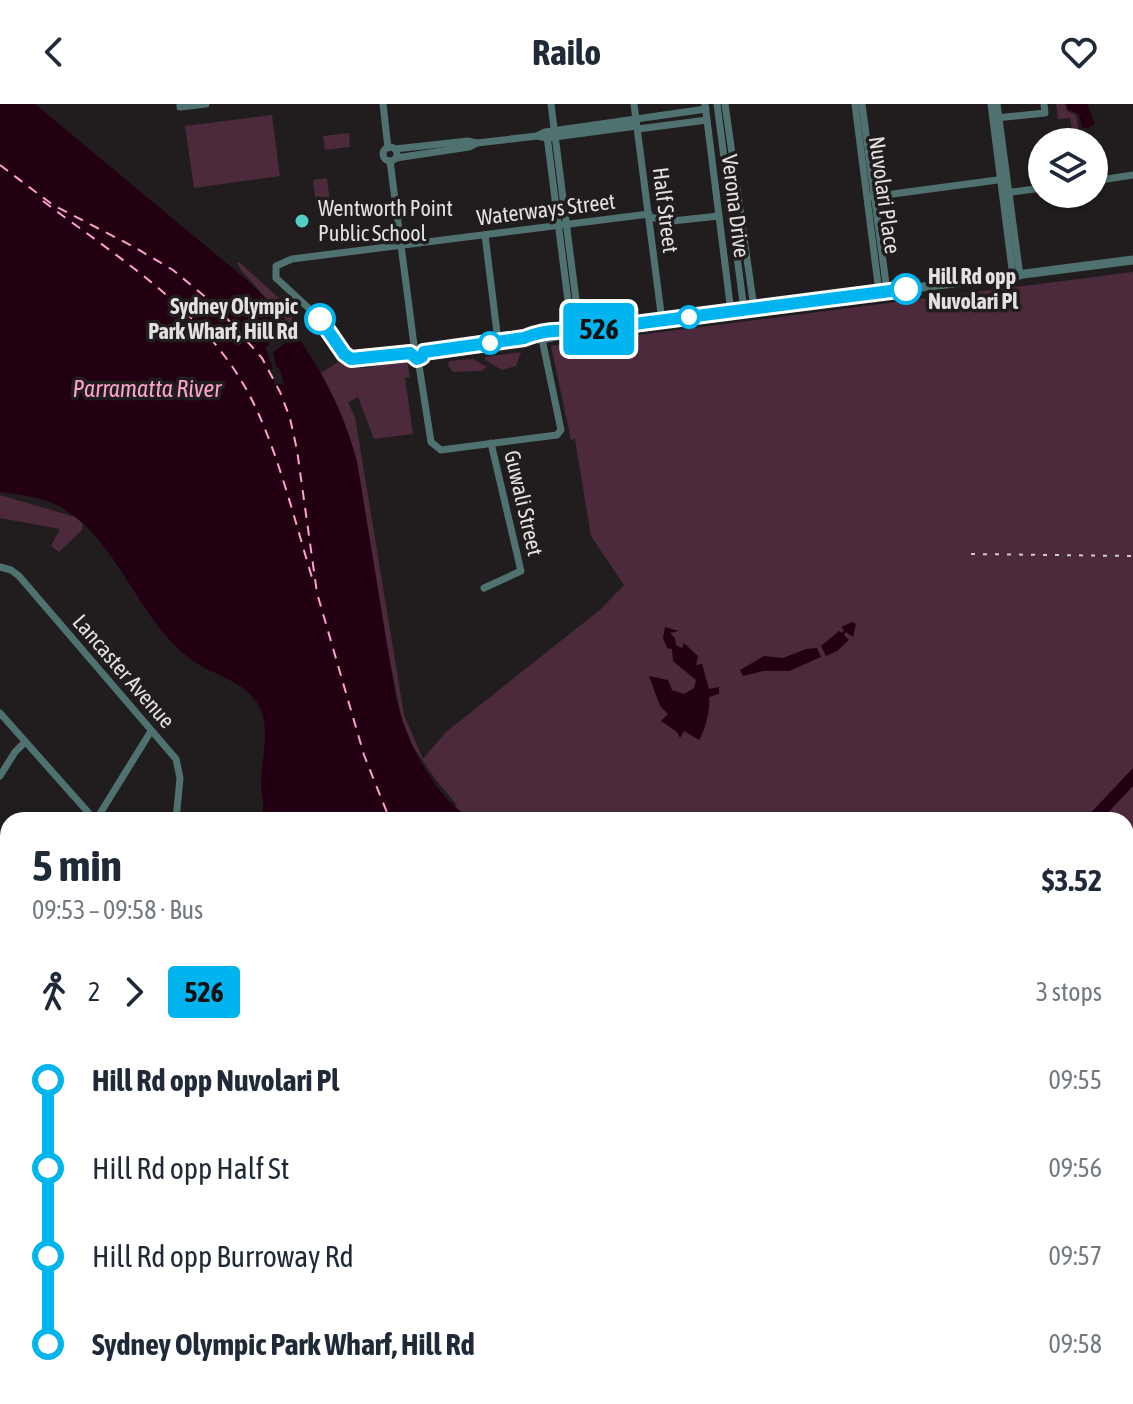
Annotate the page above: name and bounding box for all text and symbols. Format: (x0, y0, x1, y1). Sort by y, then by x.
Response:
icon: back (32, 30, 76, 74)
icon: heart (1057, 30, 1101, 74)
text: Railo (532, 31, 601, 73)
map controls (1028, 128, 1108, 208)
button: layers (1028, 128, 1108, 208)
street label: Nuvolari Place (864, 135, 906, 255)
street label: Verona Drive (717, 153, 755, 259)
street label: Half Street (648, 166, 684, 254)
street label: Waterways Street (475, 188, 617, 230)
place label: Wentworth Point Public School (318, 195, 453, 246)
marker: Wentworth Point Public School (293, 212, 311, 230)
place label: Hill Rd opp Nuvolari Pl (928, 263, 1019, 314)
marker: Hill Rd opp Nuvolari Pl (891, 274, 921, 304)
place label: Sydney Olympic Park Wharf, Hill Rd (148, 293, 299, 344)
line badge: 526 (553, 303, 645, 355)
marker: Sydney Olympic Park Wharf, Hill Rd (305, 304, 335, 334)
unlabelled marker (678, 306, 700, 328)
text: 526 (579, 313, 619, 345)
unlabelled marker (479, 332, 501, 354)
water label: Parramatta River (73, 375, 222, 402)
street label: Guwali Street (499, 448, 549, 558)
street label: Lancaster Avenue (68, 609, 180, 733)
text: 5 min (32, 840, 122, 890)
text: $3.52 (1042, 863, 1102, 897)
text: 09:53 – 09:58 · Bus (32, 895, 203, 925)
icon: walk (32, 970, 76, 1014)
icon: forward (112, 970, 156, 1014)
text: 526 (184, 976, 224, 1008)
text: 2 (88, 977, 100, 1007)
text: 3 stops (1036, 977, 1102, 1007)
text: Hill Rd opp Nuvolari Pl (92, 1063, 339, 1097)
text: 09:55 (1048, 1065, 1102, 1095)
text: Hill Rd opp Half St (92, 1151, 289, 1185)
text: 09:56 (1048, 1153, 1102, 1183)
text: Hill Rd opp Burroway Rd (92, 1239, 354, 1273)
text: 09:57 (1048, 1241, 1102, 1271)
text: Sydney Olympic Park Wharf, Hill Rd (92, 1327, 475, 1361)
text: 09:58 (1048, 1329, 1102, 1359)

